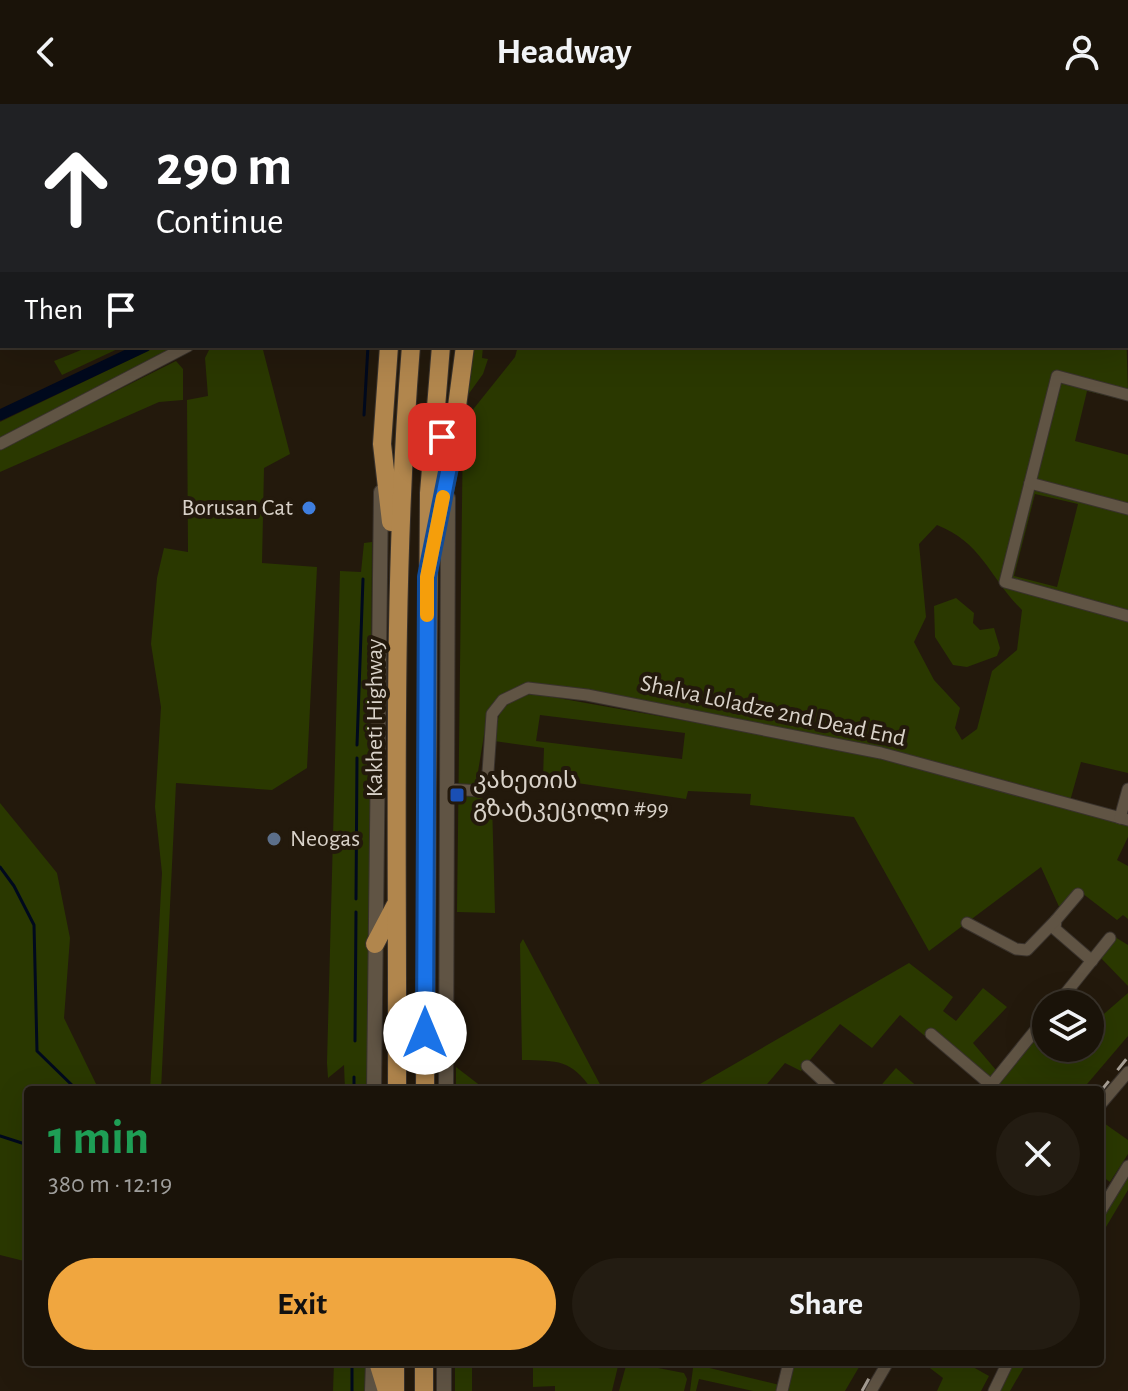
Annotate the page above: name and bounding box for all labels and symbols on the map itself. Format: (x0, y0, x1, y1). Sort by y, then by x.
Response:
pin (408, 403, 476, 471)
place label: Borusan Cat (182, 496, 293, 520)
marker: Borusan Cat (300, 499, 318, 517)
street label: Kakheti Highway (363, 639, 387, 797)
street label: Shalva Loladze 2nd Dead End (638, 671, 908, 751)
place label: კახეთის გზატკეცილი #99 (473, 769, 669, 822)
marker: კახეთის გზატკეცილი #99 (448, 786, 466, 804)
place label: Neogas (290, 827, 360, 851)
marker: Neogas (265, 830, 283, 848)
position arrow (383, 991, 467, 1075)

